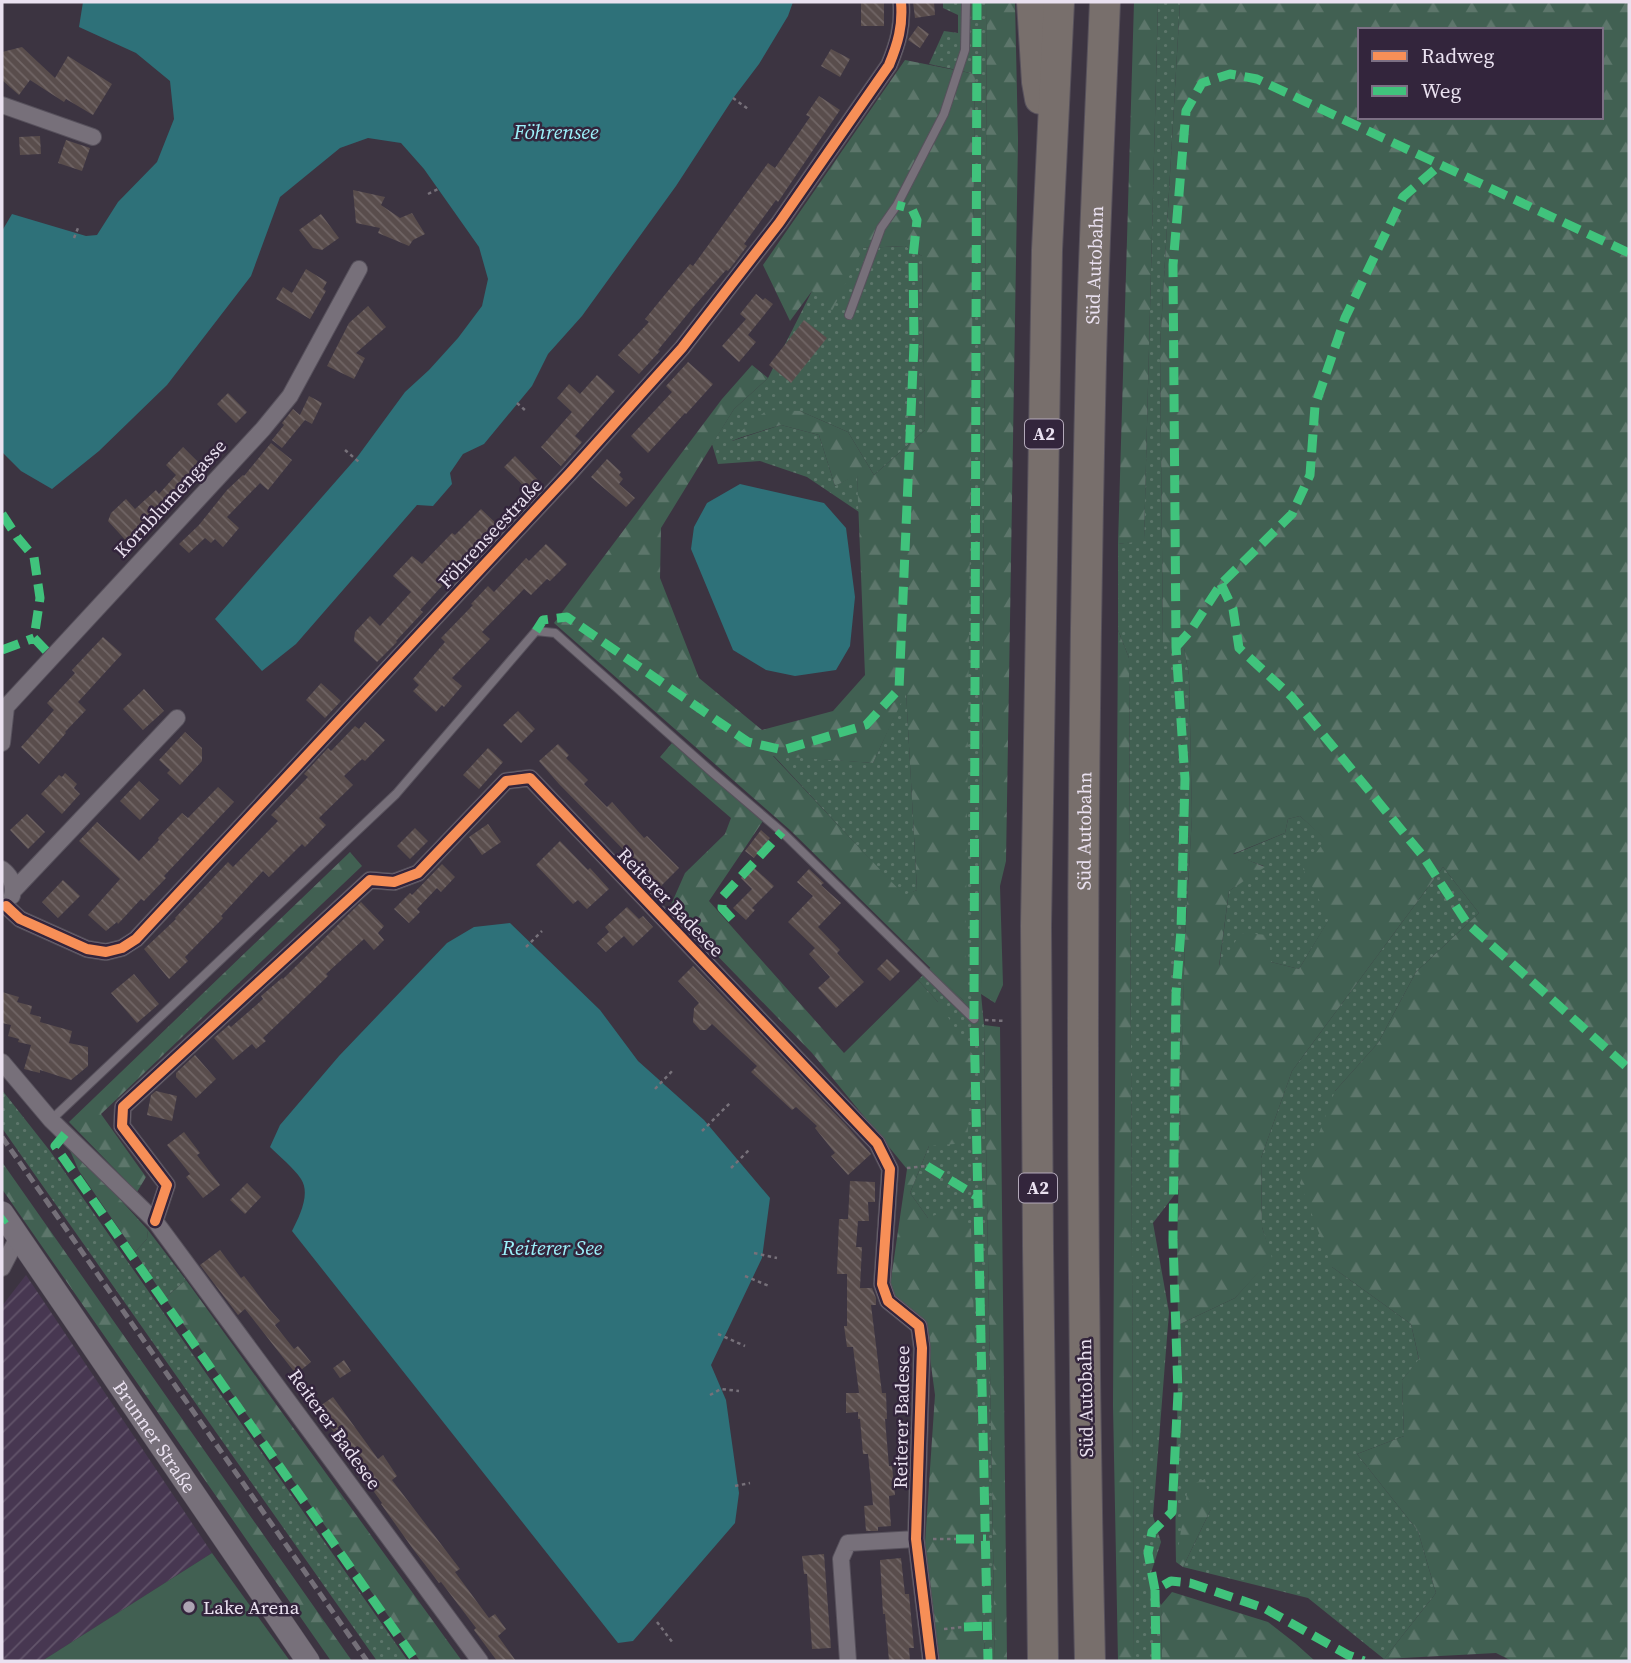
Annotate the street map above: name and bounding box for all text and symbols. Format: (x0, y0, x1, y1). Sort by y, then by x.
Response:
legend (1358, 28, 1603, 119)
text: Radweg (1421, 41, 1494, 70)
text: Weg (1421, 76, 1461, 105)
water label: Föhrensee (513, 117, 599, 146)
street label: Süd Autobahn (1079, 205, 1109, 325)
road number: A2 (1025, 420, 1063, 448)
street label: Kornblumengasse (108, 433, 232, 563)
street label: Föhrenseestraße (432, 472, 548, 594)
street label: Süd Autobahn (1070, 771, 1097, 891)
street label: Reiterer Badesee (612, 841, 730, 963)
road number: A2 (1019, 1174, 1057, 1203)
water label: Reiterer See (501, 1233, 603, 1262)
street label: Süd Autobahn (1071, 1338, 1099, 1458)
street label: Reiterer Badesee (887, 1345, 915, 1489)
street label: Reiterer Badesee (282, 1363, 388, 1495)
street label: Brunner Straße (107, 1376, 202, 1498)
place label: Lake Arena (203, 1594, 300, 1620)
marker: Lake Arena (181, 1599, 197, 1615)

